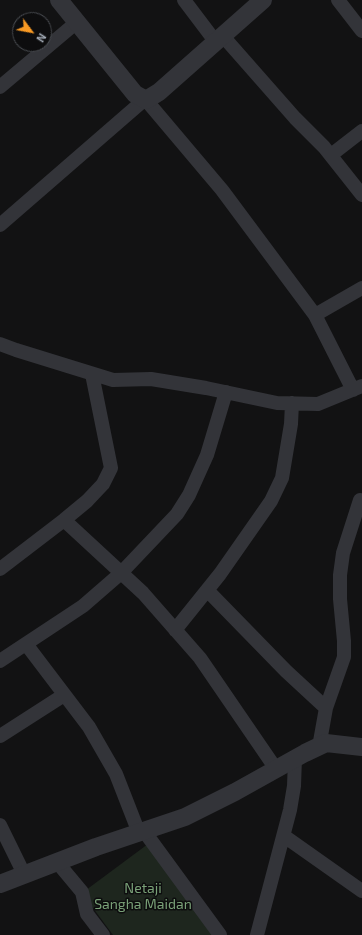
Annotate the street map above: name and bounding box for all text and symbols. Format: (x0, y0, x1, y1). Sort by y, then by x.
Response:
north arrow (12, 12, 52, 52)
text: N (34, 31, 49, 45)
park label: Netaji Sangha Maidan (94, 880, 192, 912)

